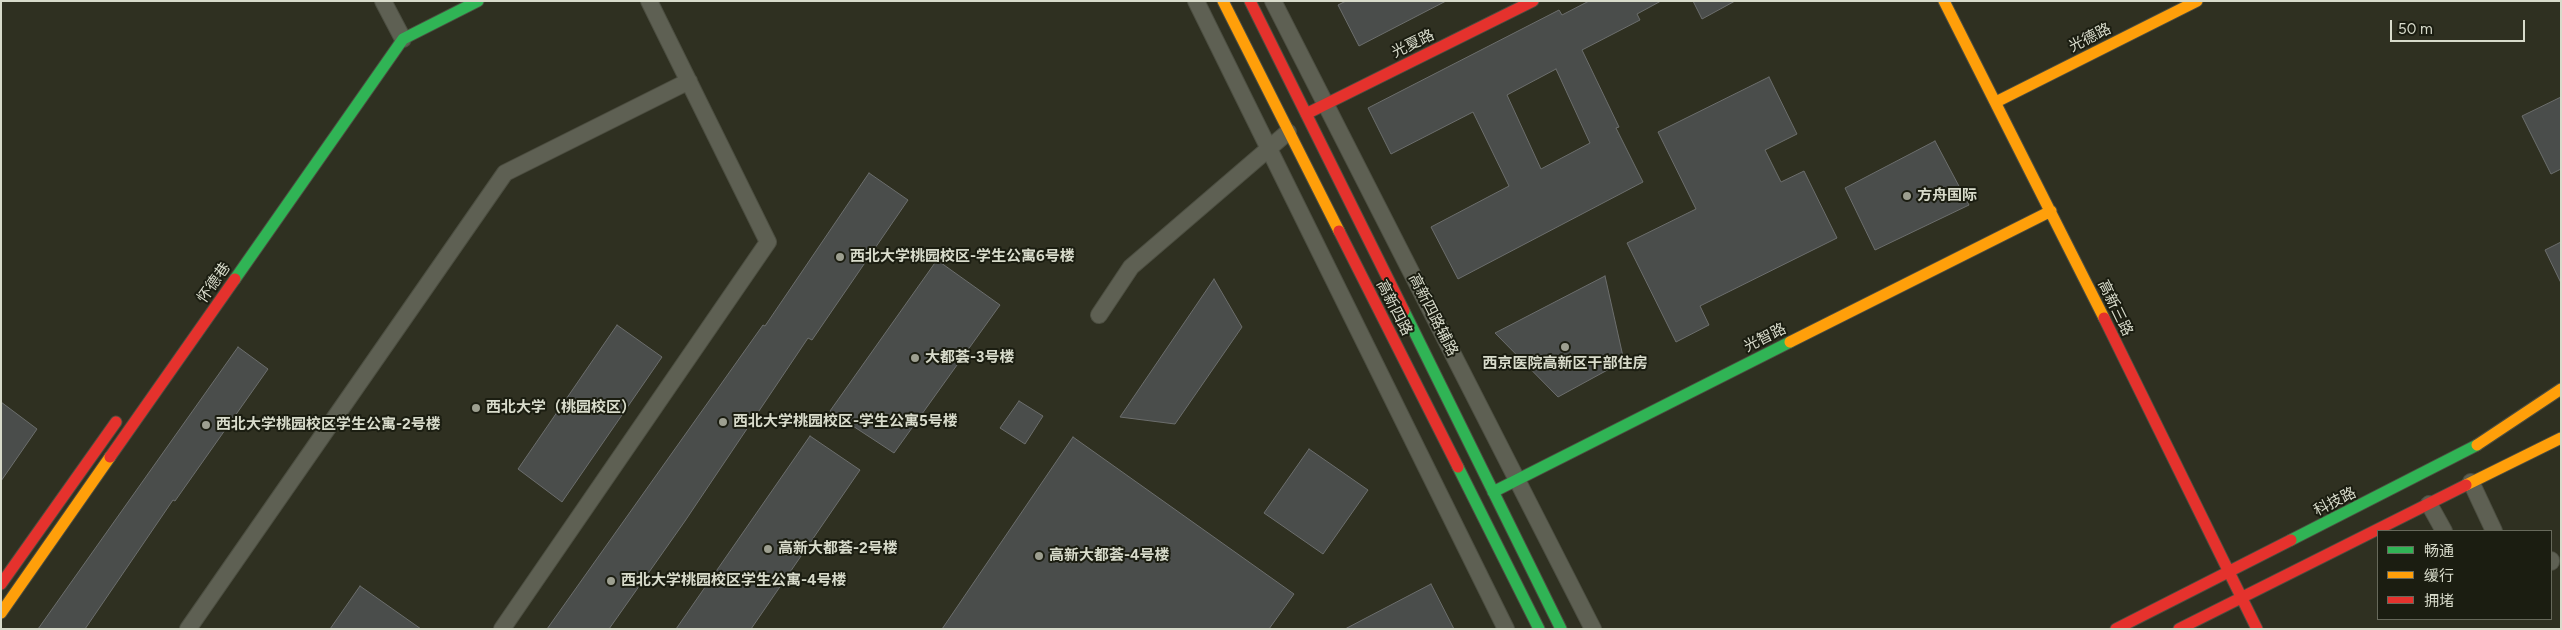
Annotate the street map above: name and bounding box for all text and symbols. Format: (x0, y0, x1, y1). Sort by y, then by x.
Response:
scale bar (2392, 10, 2527, 42)
street label: 光德路 (2066, 20, 2114, 56)
text: 50 m (2398, 20, 2433, 38)
street label: 光夏路 (1389, 26, 1437, 62)
place label: 方舟国际 (1917, 187, 1977, 205)
marker: 方舟国际 (1901, 190, 1913, 202)
place label: 西北大学桃园校区-学生公寓6号楼 (850, 248, 1075, 266)
marker: 西北大学桃园校区-学生公寓6号楼 (834, 251, 846, 263)
street label: 怀德巷 (194, 259, 234, 307)
street label: 高新四路辅路 (1405, 271, 1461, 359)
street label: 高新四路 (1372, 277, 1416, 339)
street label: 高新三路 (2094, 277, 2136, 339)
street label: 光智路 (1741, 320, 1789, 356)
marker: 西京医院高新区干部住房 (1559, 341, 1571, 353)
place label: 大都荟-3号楼 (925, 349, 1014, 367)
marker: 大都荟-3号楼 (909, 352, 921, 364)
place label: 西京医院高新区干部住房 (1483, 355, 1647, 373)
place label: 西北大学（桃园校区） (486, 399, 636, 417)
marker: 西北大学（桃园校区） (470, 402, 482, 414)
place label: 西北大学桃园校区-学生公寓5号楼 (733, 413, 958, 431)
place label: 西北大学桃园校区学生公寓-2号楼 (216, 416, 441, 434)
marker: 西北大学桃园校区-学生公寓5号楼 (717, 416, 729, 428)
marker: 西北大学桃园校区学生公寓-2号楼 (200, 419, 212, 431)
street label: 科技路 (2311, 484, 2359, 520)
legend (2377, 530, 2552, 620)
place label: 高新大都荟-2号楼 (778, 540, 898, 558)
text: 畅通 (2424, 542, 2454, 560)
marker: 高新大都荟-2号楼 (762, 543, 774, 555)
place label: 高新大都荟-4号楼 (1049, 547, 1170, 565)
marker: 高新大都荟-4号楼 (1033, 550, 1045, 562)
text: 缓行 (2424, 567, 2454, 585)
place label: 西北大学桃园校区学生公寓-4号楼 (621, 572, 847, 590)
marker: 西北大学桃园校区学生公寓-4号楼 (605, 575, 617, 587)
text: 拥堵 (2424, 592, 2454, 610)

